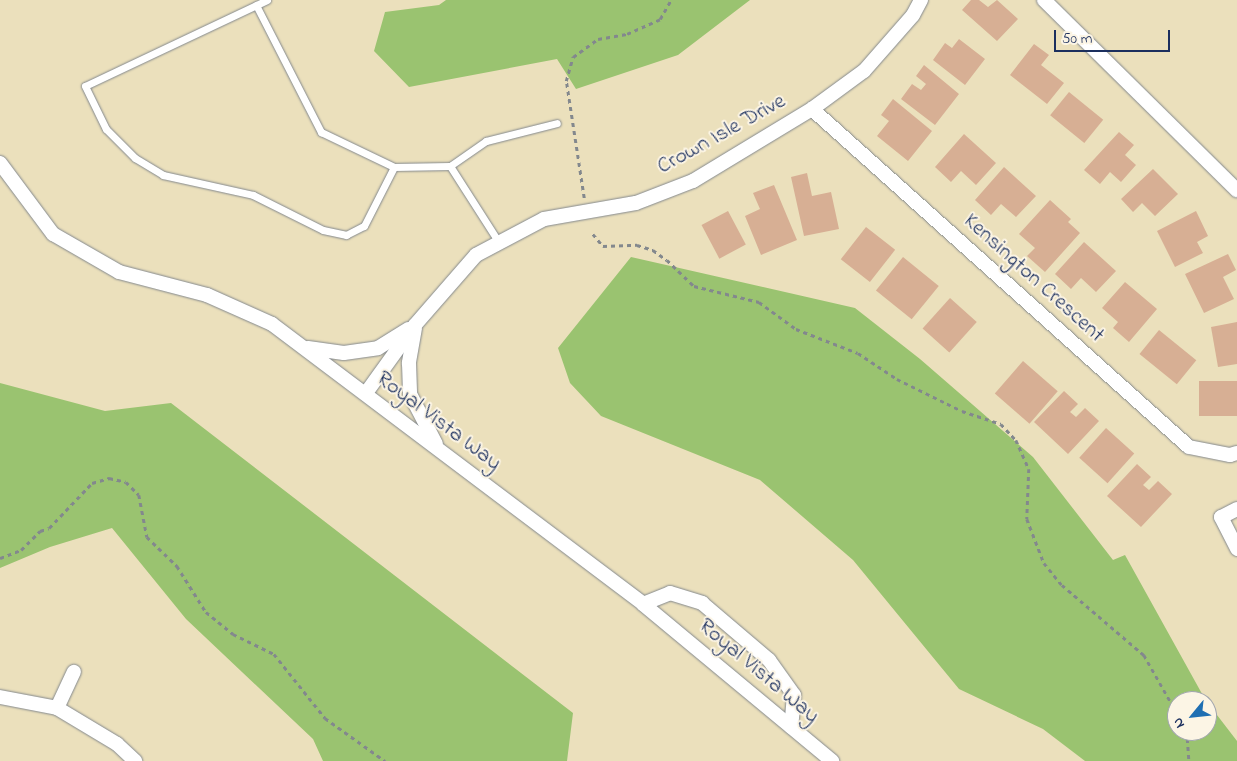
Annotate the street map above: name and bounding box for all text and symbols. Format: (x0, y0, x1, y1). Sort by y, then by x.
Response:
scale bar (1057, 20, 1173, 52)
text: 50 m (1062, 28, 1092, 50)
street label: Crown Isle Drive (653, 89, 791, 181)
street label: Kensington Crescent (957, 209, 1109, 349)
street label: Royal Vista Way (370, 366, 506, 478)
street label: Royal Vista Way (692, 614, 824, 730)
north arrow (1167, 691, 1217, 741)
text: N (1168, 714, 1191, 732)

